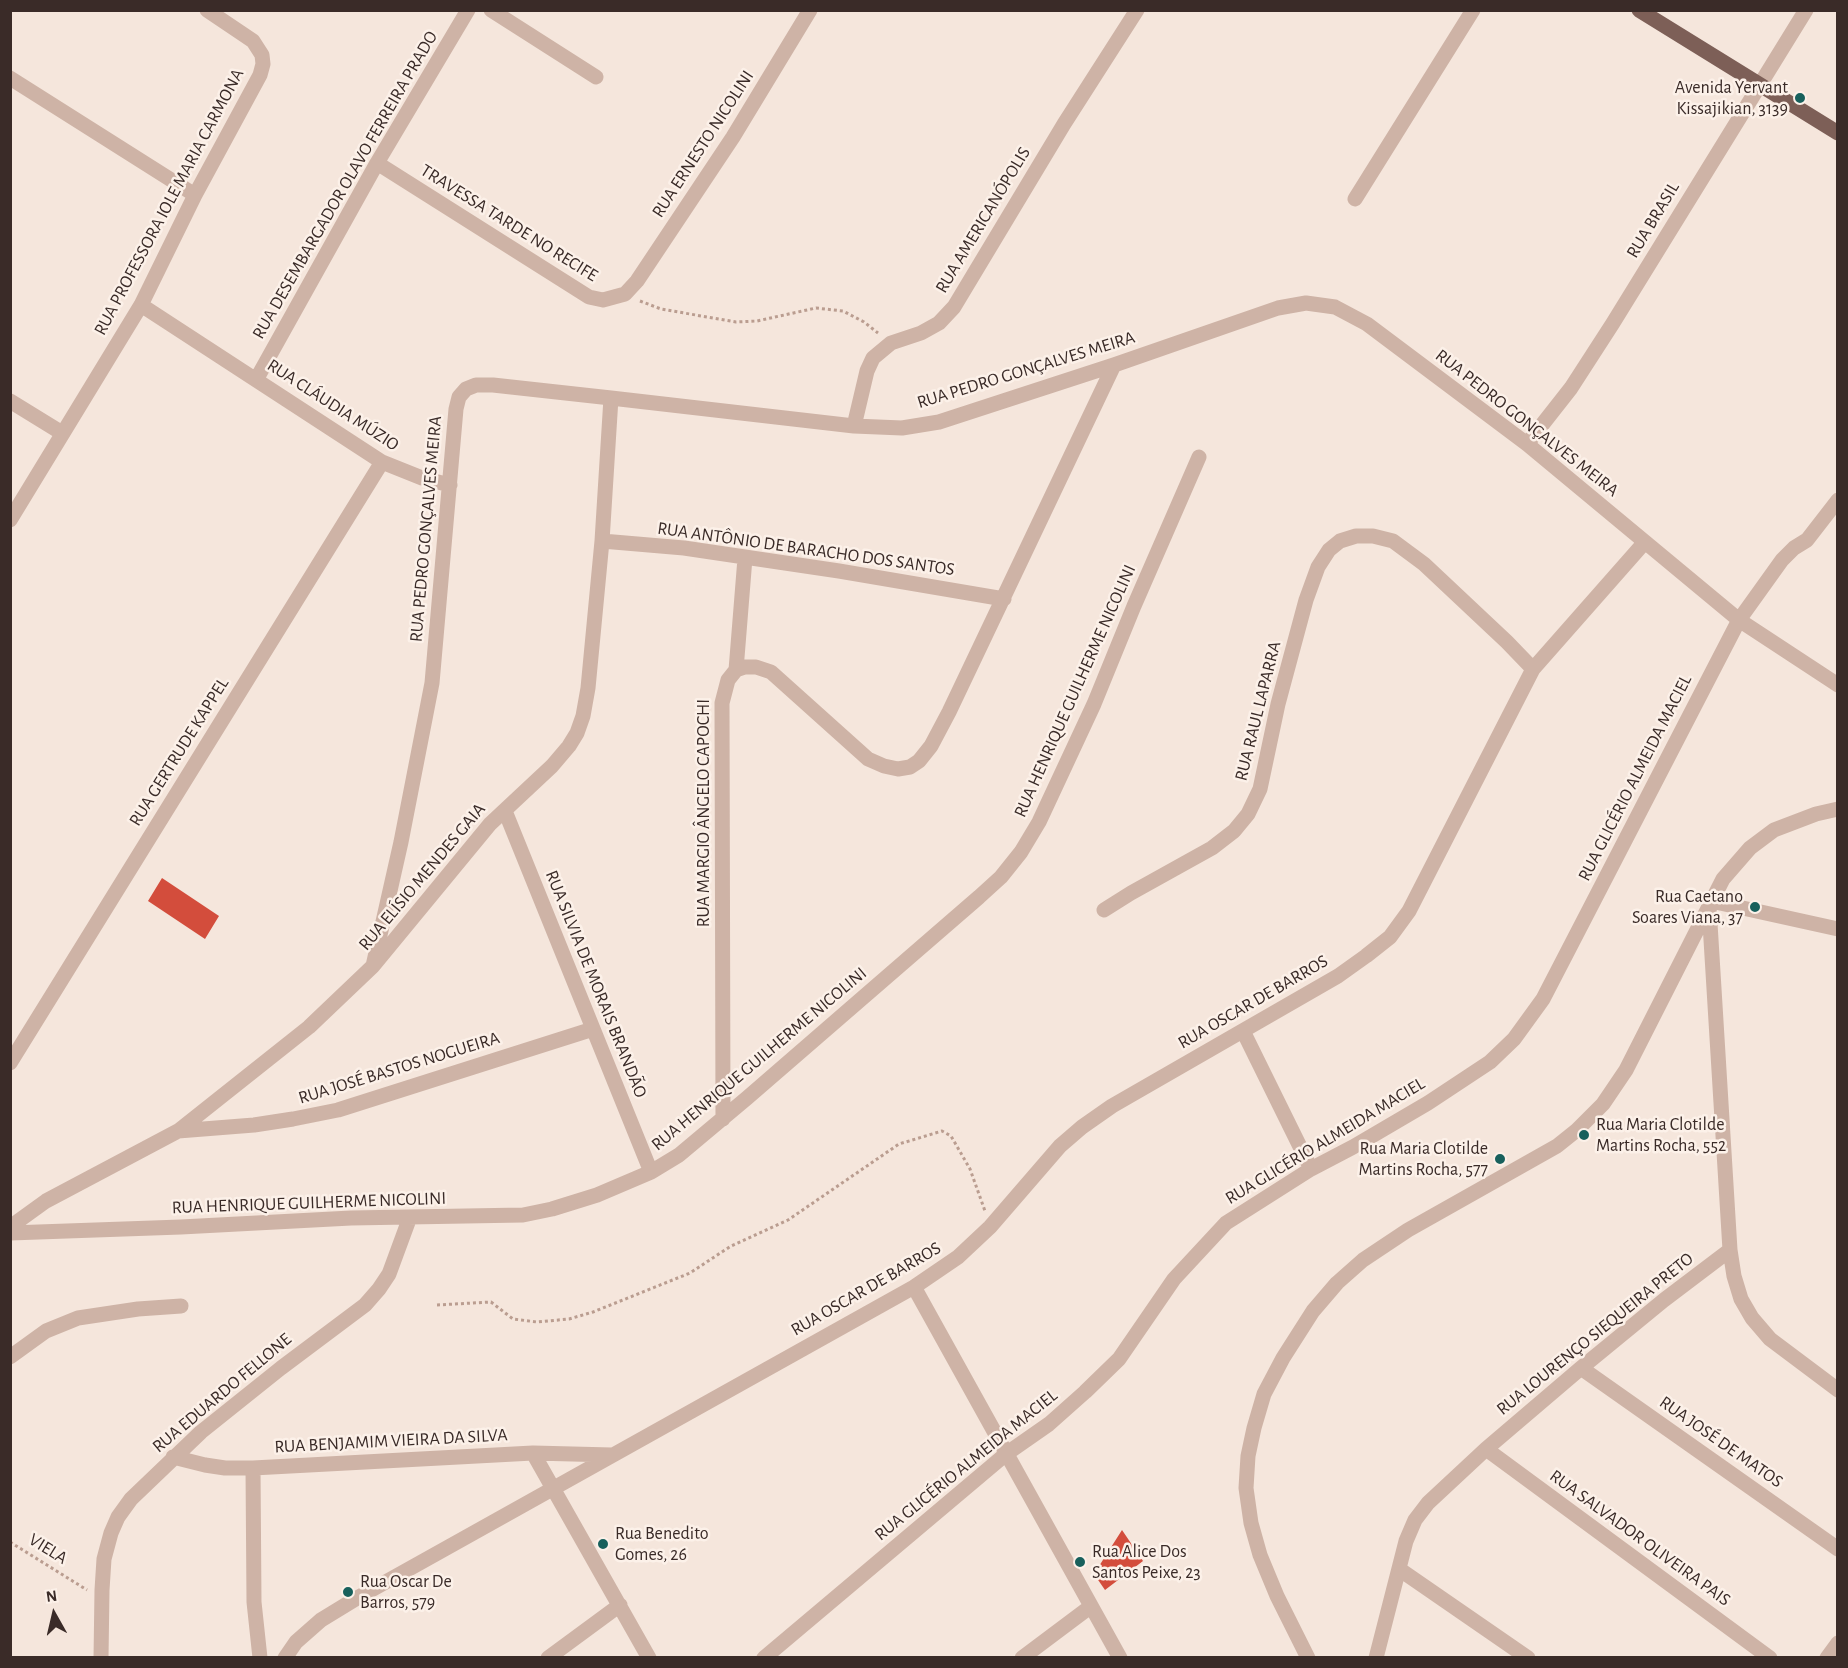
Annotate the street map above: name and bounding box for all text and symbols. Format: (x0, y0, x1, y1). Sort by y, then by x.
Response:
street label: RUA DESEMBARGADOR OLAVO FERREIRA PRADO (248, 27, 442, 343)
street label: RUA PROFESSORA IOLE MARIA CARMONA (89, 65, 249, 339)
street label: RUA ERNESTO NICOLINI (647, 66, 759, 222)
place label: Avenida Yervant Kissajikian, 3139 (1675, 77, 1788, 119)
marker: Avenida Yervant Kissajikian, 3139 (1793, 91, 1807, 105)
street label: RUA AMERICANÓPOLIS (931, 143, 1035, 297)
street label: TRAVESSA TARDE NO RECIFE (416, 160, 602, 286)
street label: RUA BRASIL (1622, 178, 1684, 262)
street label: RUA PEDRO GONÇALVES MEIRA (914, 327, 1138, 413)
street label: RUA PEDRO GONÇALVES MEIRA (1431, 345, 1623, 501)
street label: RUA CLÁUDIA MÚZIO (263, 354, 403, 456)
street label: RUA PEDRO GONÇALVES MEIRA (405, 415, 447, 643)
street label: RUA ANTÔNIO DE BARACHO DOS SANTOS (656, 517, 956, 581)
street label: RUA HENRIQUE GUILHERME NICOLINI (1009, 561, 1141, 821)
street label: RUA RAUL LAPARRA (1230, 639, 1286, 783)
street label: RUA GLICÉRIO ALMEIDA MACIEL (1573, 671, 1697, 885)
street label: RUA GERTRUDE KAPPEL (125, 674, 233, 830)
street label: RUA MARGIO ÂNGELO CAPOCHI (693, 699, 715, 927)
street label: RUA ELÍSIO MENDES GAIA (354, 799, 490, 955)
street label: RUA SILVIA DE MORAIS BRANDÃO (540, 867, 652, 1101)
place label: Rua Caetano Soares Viana, 37 (1632, 886, 1743, 928)
marker: Rua Caetano Soares Viana, 37 (1748, 900, 1762, 914)
street label: RUA OSCAR DE BARROS (1174, 950, 1332, 1054)
street label: RUA HENRIQUE GUILHERME NICOLINI (647, 963, 871, 1155)
street label: RUA JOSÉ BASTOS NOGUEIRA (296, 1027, 502, 1109)
street label: RUA GLICÉRIO ALMEIDA MACIEL (1221, 1073, 1429, 1209)
place label: Rua Maria Clotilde Martins Rocha, 552 (1596, 1114, 1726, 1156)
marker: Rua Maria Clotilde Martins Rocha, 552 (1577, 1128, 1591, 1142)
place label: Rua Maria Clotilde Martins Rocha, 577 (1359, 1138, 1488, 1180)
marker: Rua Maria Clotilde Martins Rocha, 577 (1493, 1152, 1507, 1166)
street label: RUA HENRIQUE GUILHERME NICOLINI (172, 1187, 446, 1219)
street label: RUA OSCAR DE BARROS (787, 1237, 945, 1341)
street label: RUA LOURENÇO SIEQUEIRA PRETO (1492, 1248, 1698, 1420)
street label: RUA EDUARDO FELLONE (148, 1329, 296, 1457)
street label: RUA GLICÉRIO ALMEIDA MACIEL (870, 1385, 1062, 1545)
street label: RUA JOSÉ DE MATOS (1655, 1391, 1787, 1493)
street label: RUA BENJAMIM VIEIRA DA SILVA (274, 1424, 508, 1458)
street label: RUA SALVADOR OLIVEIRA PAIS (1545, 1465, 1735, 1611)
place label: Rua Benedito Gomes, 26 (615, 1523, 708, 1565)
street label: VIELA (25, 1529, 71, 1569)
marker: Rua Benedito Gomes, 26 (596, 1537, 610, 1551)
place label: Rua Alice Dos Santos Peixe, 23 (1092, 1541, 1201, 1584)
marker: Rua Alice Dos Santos Peixe, 23 (1073, 1555, 1087, 1569)
place label: Rua Oscar De Barros, 579 (360, 1571, 452, 1614)
north arrow (24, 1584, 84, 1644)
marker: Rua Oscar De Barros, 579 (341, 1585, 355, 1599)
text: N (45, 1587, 58, 1605)

